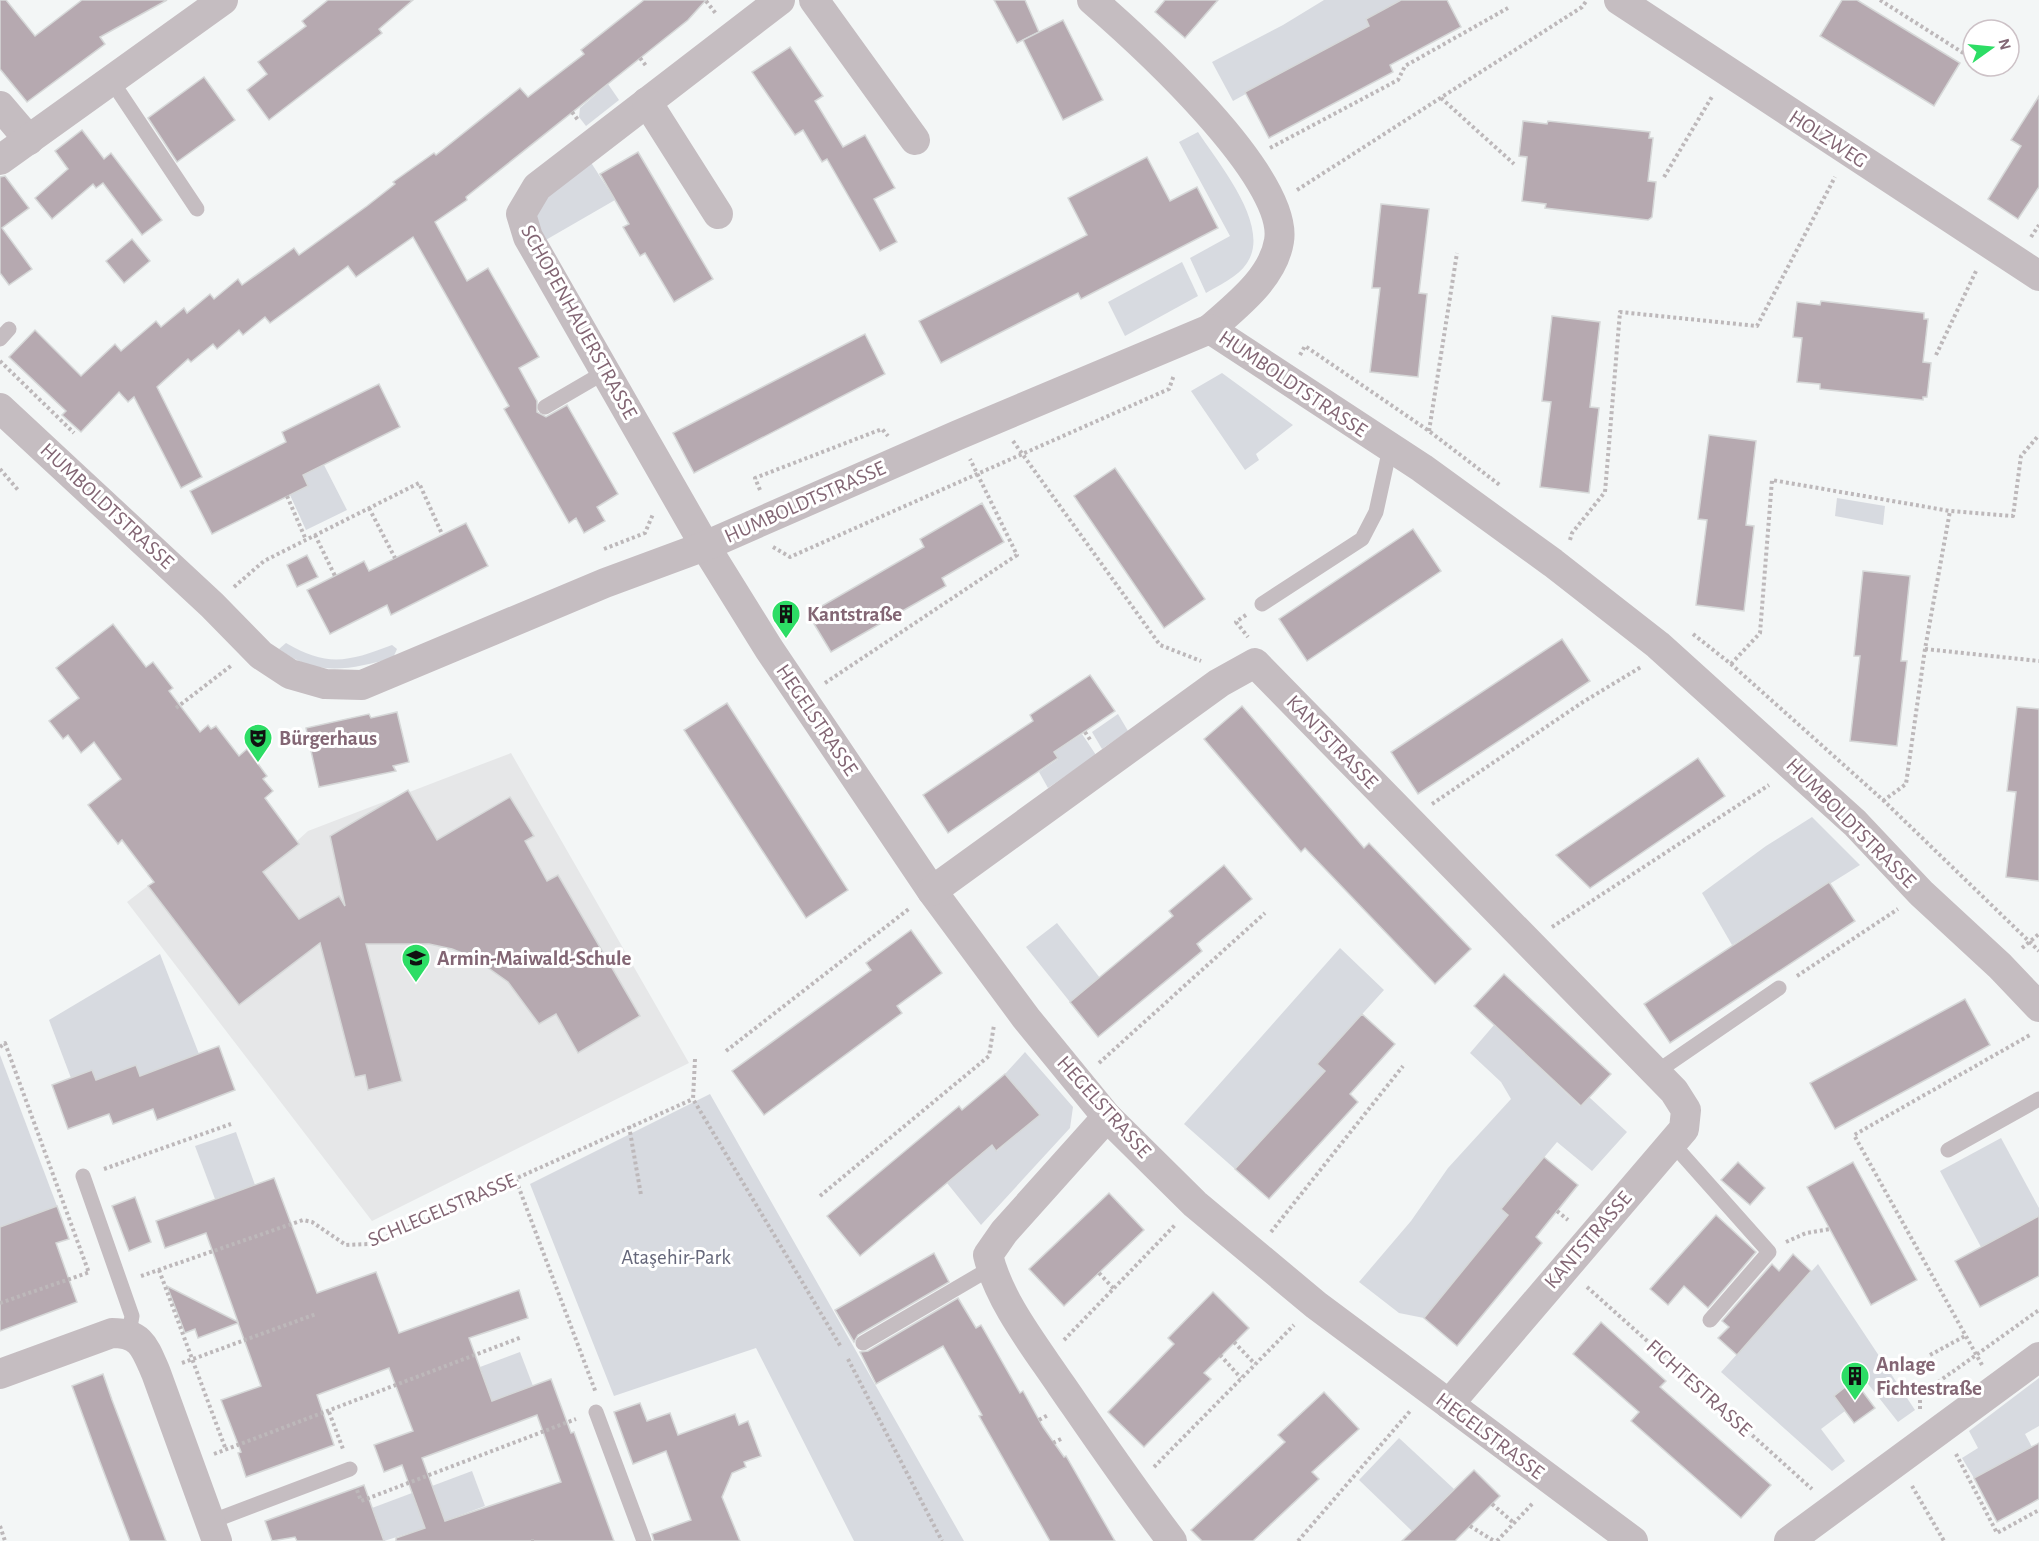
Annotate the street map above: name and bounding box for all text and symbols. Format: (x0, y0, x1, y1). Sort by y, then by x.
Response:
north arrow (1961, 18, 2021, 78)
text: N (1995, 37, 2014, 52)
street label: HOLZWEG (1785, 106, 1871, 172)
street label: SCHOPENHAUERSTRASSE (517, 221, 641, 423)
street label: HUMBOLDTSTRASSE (1215, 327, 1371, 441)
street label: HUMBOLDTSTRASSE (36, 439, 178, 573)
street label: HUMBOLDTSTRASSE (721, 457, 889, 547)
building icon: Kantstraße (770, 598, 802, 640)
place label: Kantstraße (807, 604, 902, 625)
street label: HEGELSTRASSE (772, 661, 862, 779)
street label: KANTSTRASSE (1282, 691, 1382, 793)
theatre icon: Bürgerhaus (242, 722, 274, 764)
place label: Bürgerhaus (279, 728, 377, 749)
street label: HUMBOLDTSTRASSE (1782, 754, 1920, 892)
school or university icon: Armin-Maiwald-Schule (400, 942, 432, 984)
place label: Armin-Maiwald-Schule (437, 948, 631, 969)
street label: HEGELSTRASSE (1053, 1052, 1155, 1162)
street label: SCHLEGELSTRASSE (365, 1169, 519, 1251)
street label: KANTSTRASSE (1540, 1187, 1636, 1293)
park label: Ataşehir-Park (621, 1247, 731, 1268)
street label: FICHTESTRASSE (1642, 1336, 1756, 1440)
place label: Anlage Fichtestraße (1876, 1354, 1982, 1399)
building icon: Anlage Fichtestraße (1839, 1360, 1871, 1402)
street label: HEGELSTRASSE (1432, 1389, 1548, 1483)

